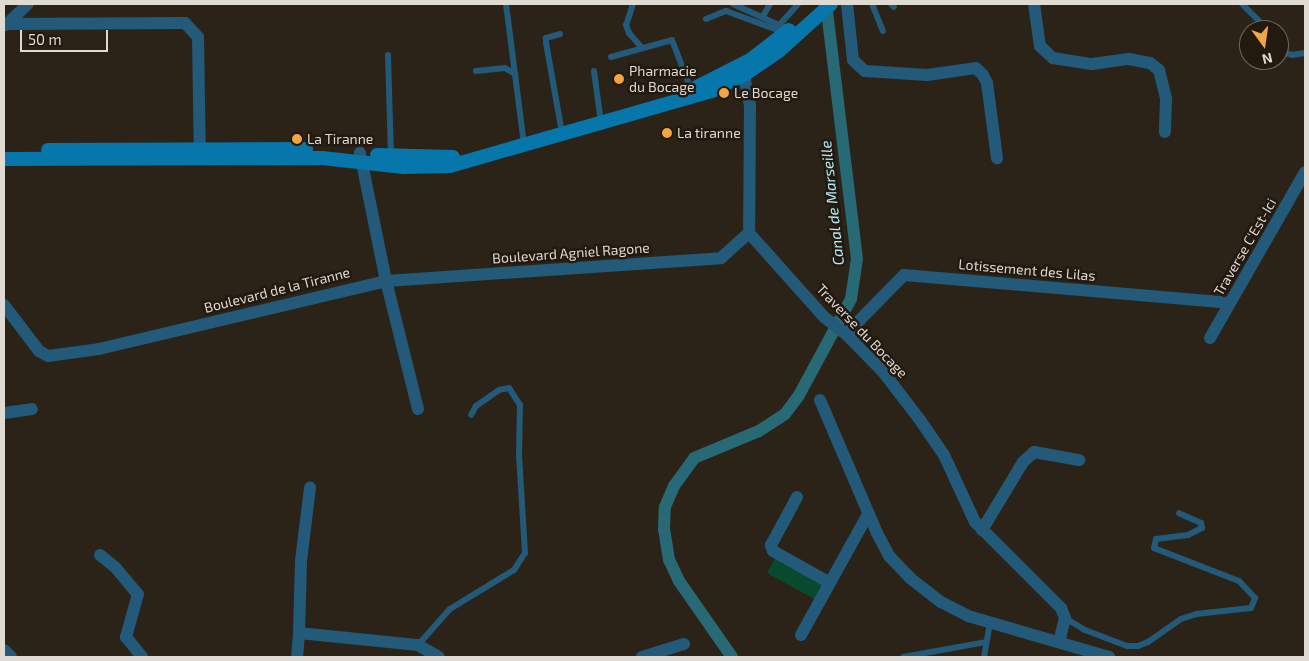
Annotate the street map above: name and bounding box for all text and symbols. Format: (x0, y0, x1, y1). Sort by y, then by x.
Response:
scale bar (22, 20, 110, 52)
north arrow (1239, 20, 1289, 70)
text: 50 m (28, 30, 62, 48)
text: N (1261, 50, 1274, 69)
place label: Pharmacie du Bocage (629, 63, 696, 95)
marker: Pharmacie du Bocage (613, 73, 625, 85)
place label: Le Bocage (734, 85, 798, 101)
marker: Le Bocage (718, 87, 730, 99)
place label: La tiranne (677, 125, 741, 141)
marker: La tiranne (661, 127, 673, 139)
place label: La Tiranne (307, 131, 374, 147)
marker: La Tiranne (291, 133, 303, 145)
water label: Canal de Marseille (816, 139, 848, 267)
street label: Traverse C'Est-Ici (1210, 195, 1280, 299)
street label: Boulevard Agniel Ragone (491, 239, 651, 267)
street label: Lotissement des Lilas (958, 256, 1096, 284)
street label: Boulevard de la Tiranne (202, 264, 352, 316)
street label: Traverse du Bocage (813, 281, 911, 381)

